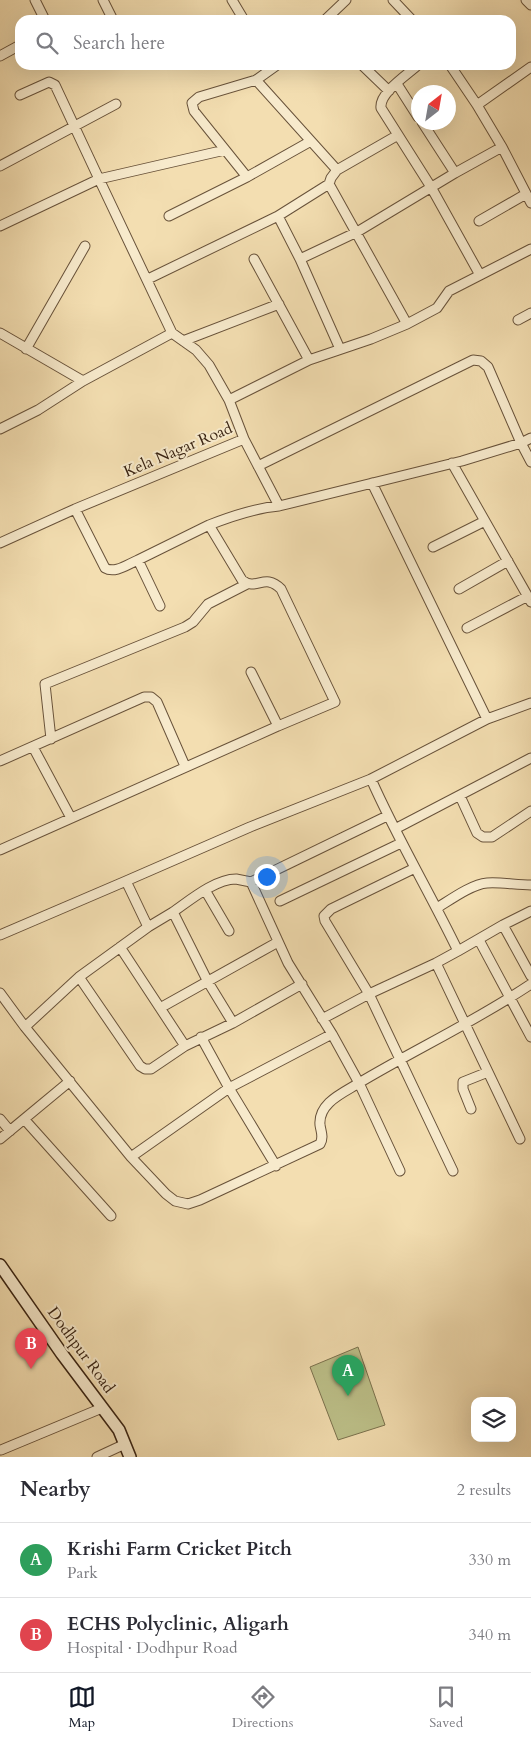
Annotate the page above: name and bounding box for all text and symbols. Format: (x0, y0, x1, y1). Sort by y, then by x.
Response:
search box (15, 15, 516, 70)
icon: search (33, 29, 61, 57)
text: Search here (73, 30, 165, 56)
north arrow (411, 85, 456, 130)
street label: Kela Nagar Road (120, 417, 236, 483)
your location (254, 864, 280, 890)
street label: Dodhpur Road (42, 1302, 120, 1398)
pin: B (15, 1328, 47, 1369)
pin: A (332, 1355, 364, 1396)
map controls (471, 1397, 516, 1442)
button: layers (471, 1397, 516, 1442)
text: Nearby (20, 1475, 91, 1504)
text: 2 results (457, 1479, 511, 1501)
text: Krishi Farm Cricket Pitch (67, 1536, 292, 1562)
text: A (30, 1549, 42, 1571)
text: 330 m (469, 1549, 511, 1571)
text: Park (67, 1562, 98, 1584)
text: ECHS Polyclinic, Aligarh (67, 1611, 289, 1637)
text: B (30, 1624, 42, 1646)
text: 340 m (469, 1624, 511, 1646)
text: Hospital · Dodhpur Road (67, 1637, 238, 1659)
tab: Map (68, 1683, 96, 1732)
tab: Directions (232, 1683, 293, 1732)
tab: Saved (429, 1683, 463, 1732)

